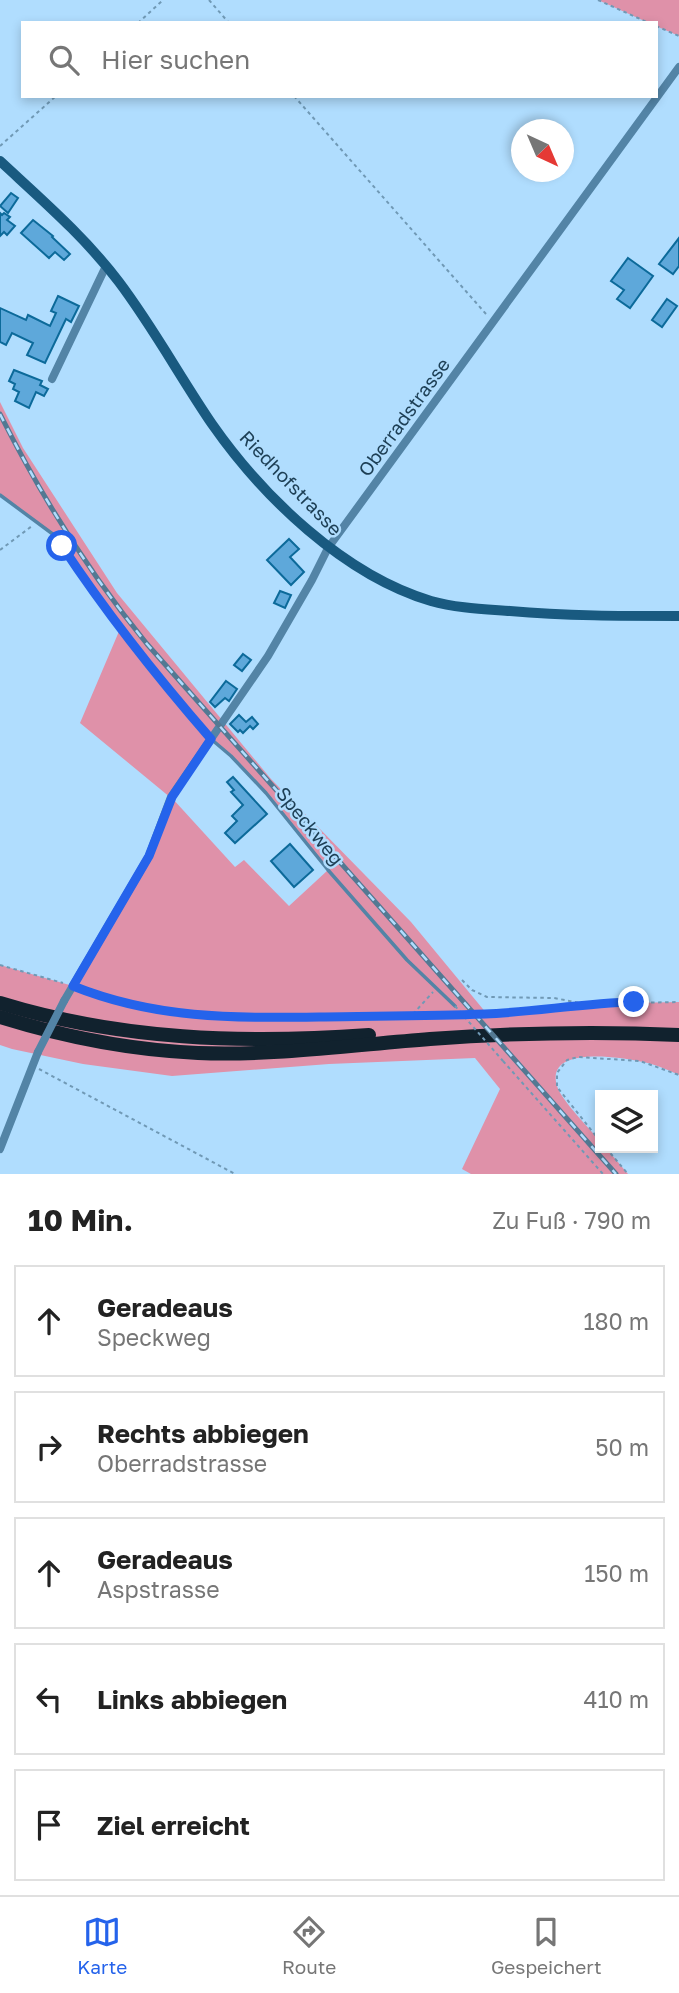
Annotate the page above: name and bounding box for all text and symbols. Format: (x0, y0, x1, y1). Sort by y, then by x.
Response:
search box (21, 21, 658, 98)
icon: search (45, 41, 83, 79)
text: Hier suchen (101, 44, 250, 75)
north arrow (511, 119, 574, 182)
street label: Oberradstrasse (353, 353, 454, 480)
street label: Riedhofstrasse (235, 425, 347, 540)
route start (46, 530, 77, 561)
street label: Speckweg (272, 782, 349, 869)
route end (618, 986, 649, 1017)
map controls (595, 1090, 658, 1153)
button: layers (595, 1090, 658, 1153)
text: 10 Min. (28, 1202, 133, 1238)
text: Zu Fuß · 790 m (492, 1206, 651, 1234)
text: Geradeaus (97, 1292, 233, 1323)
icon: ahead (30, 1302, 68, 1340)
text: 180 m (583, 1307, 649, 1335)
text: Speckweg (97, 1323, 211, 1351)
text: Rechts abbiegen (97, 1418, 309, 1449)
icon: right (30, 1428, 68, 1466)
text: 50 m (595, 1433, 649, 1461)
text: Oberradstrasse (97, 1449, 267, 1477)
text: Geradeaus (97, 1544, 233, 1575)
icon: ahead (30, 1554, 68, 1592)
text: 150 m (584, 1559, 649, 1587)
text: Aspstrasse (97, 1575, 219, 1603)
icon: left (30, 1680, 68, 1718)
text: Links abbiegen (97, 1684, 287, 1715)
text: 410 m (583, 1685, 649, 1713)
icon: arrive (30, 1806, 68, 1844)
text: Ziel erreicht (97, 1810, 250, 1841)
tab: Karte (77, 1913, 127, 1978)
tab: Route (282, 1913, 336, 1978)
tab: Gespeichert (491, 1913, 602, 1978)

